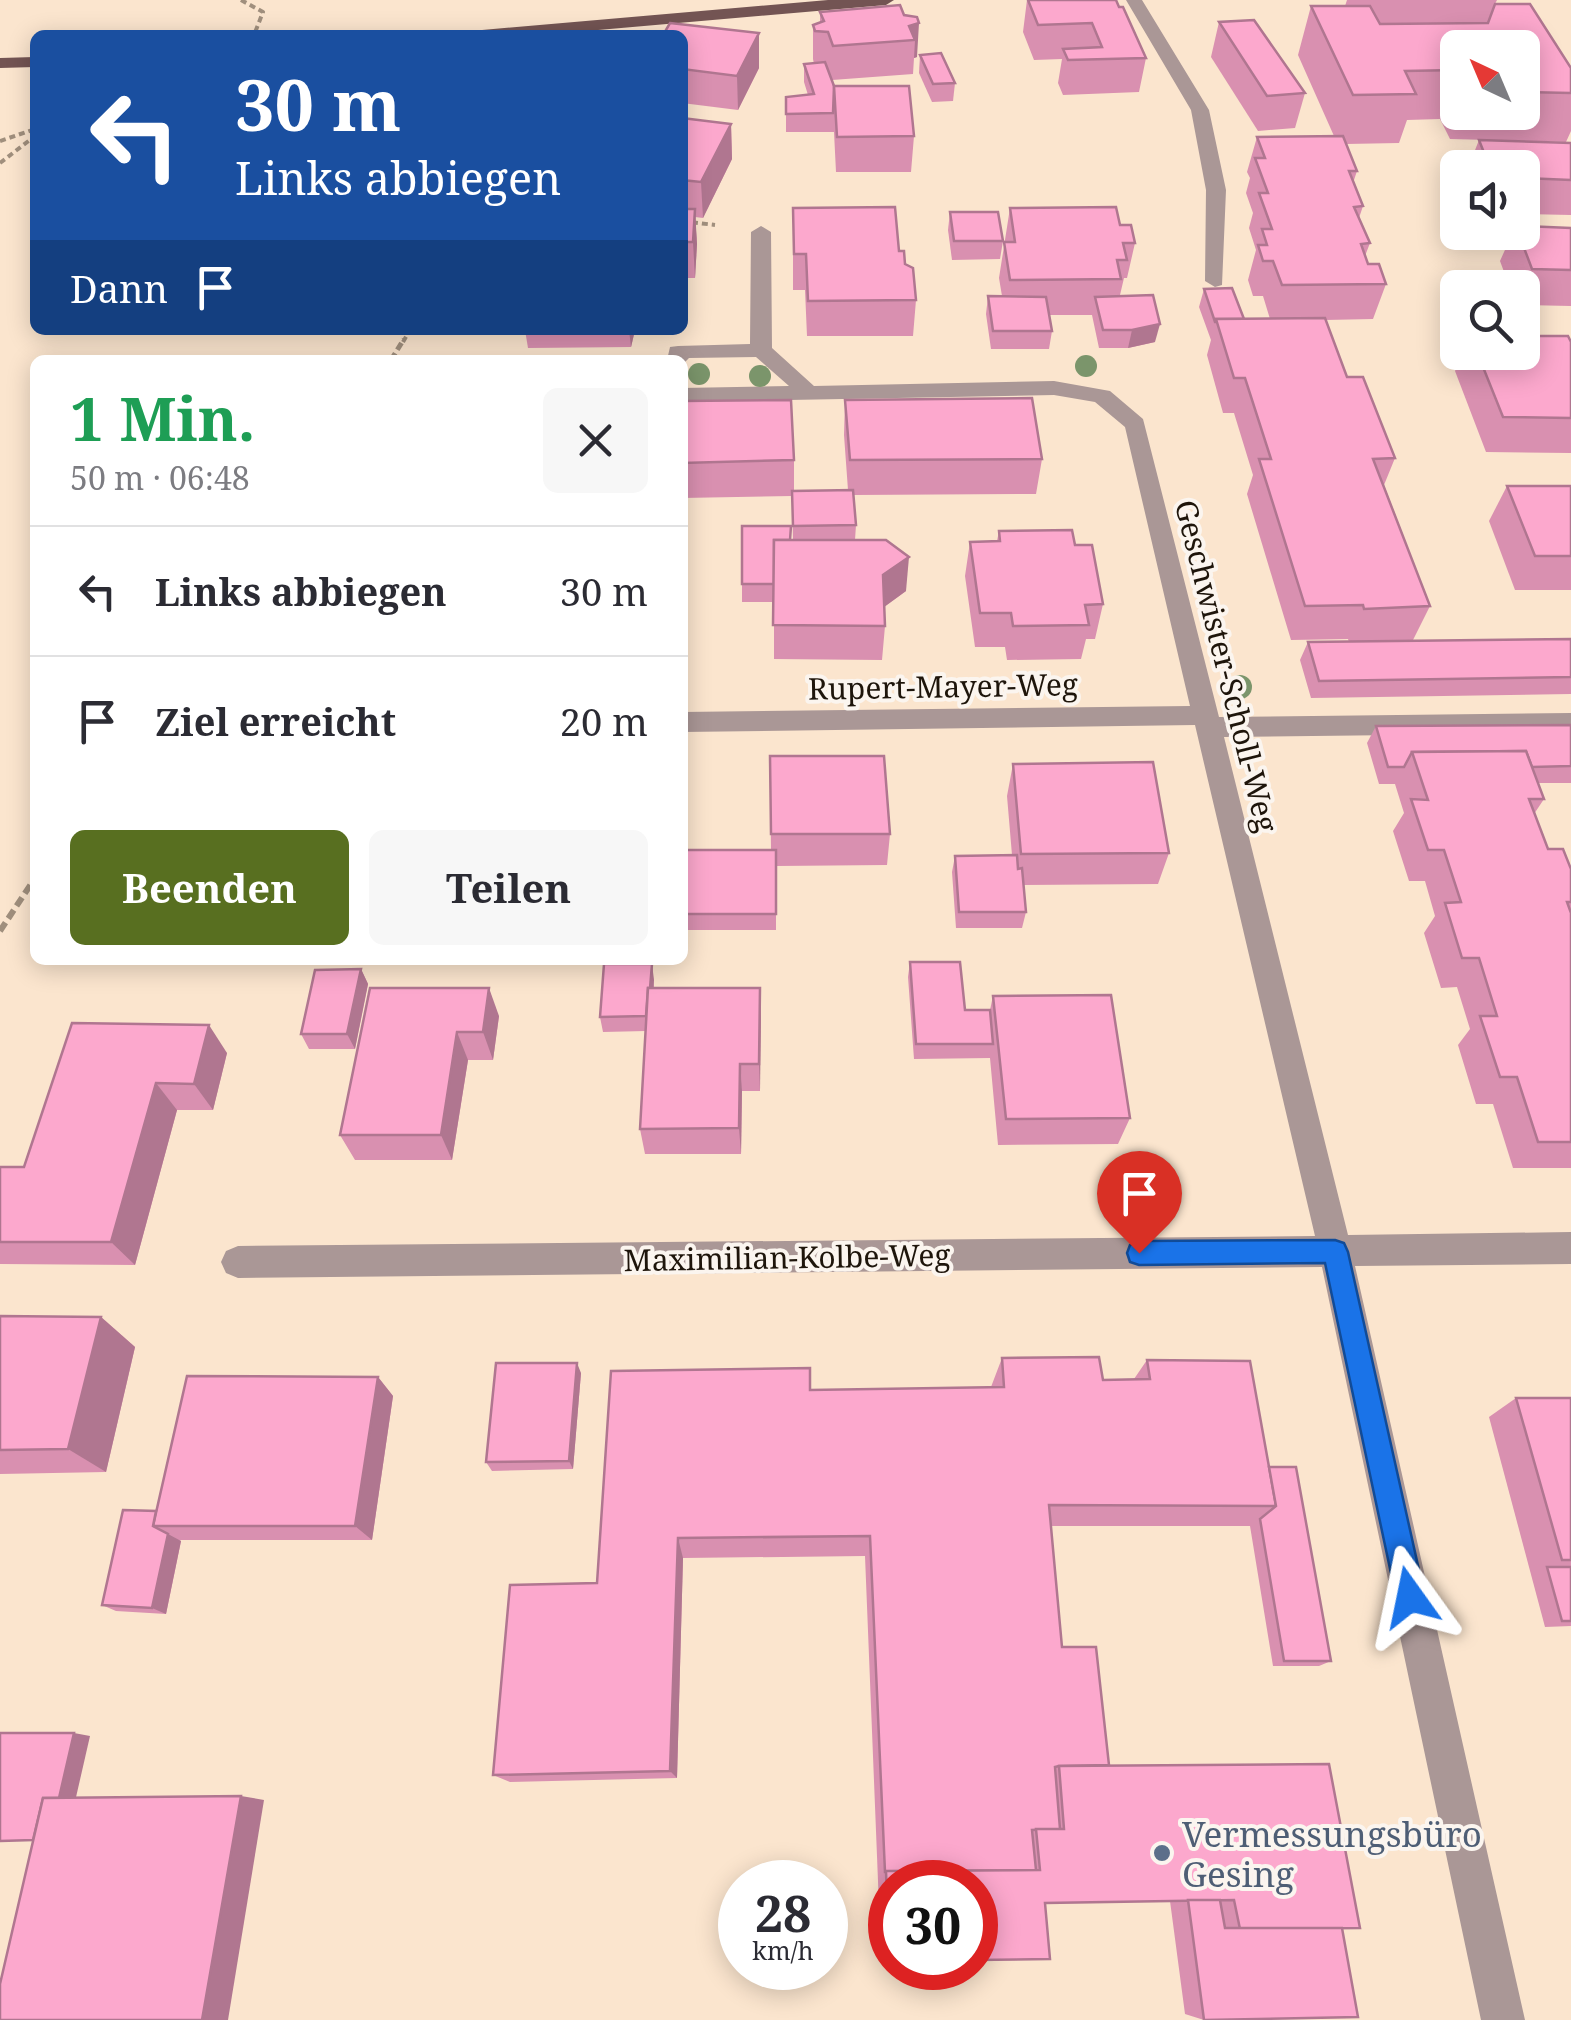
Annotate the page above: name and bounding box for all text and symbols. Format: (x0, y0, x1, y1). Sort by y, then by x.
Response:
north arrow (1440, 30, 1540, 130)
map controls (1440, 30, 1540, 370)
text: 30 m (235, 56, 401, 152)
icon: left (70, 70, 200, 200)
text: Links abbiegen (235, 147, 561, 208)
button: sound (1440, 150, 1540, 250)
icon: arrive (188, 260, 243, 315)
text: Dann (70, 262, 168, 314)
button: search (1440, 270, 1540, 370)
text: 1 Min. (70, 377, 255, 459)
button: close (543, 388, 648, 493)
text: 50 m · 06:48 (70, 456, 250, 499)
street label: Geschwister-Scholl-Weg (1166, 496, 1288, 836)
icon: left (70, 564, 125, 619)
text: Links abbiegen (155, 565, 447, 617)
text: 30 m (560, 565, 648, 617)
street label: Rupert-Mayer-Weg (808, 663, 1078, 709)
icon: arrive (70, 694, 125, 749)
text: Ziel erreicht (155, 695, 396, 747)
text: 20 m (560, 695, 648, 747)
button: Beenden (70, 830, 349, 945)
button: Teilen (369, 830, 648, 945)
pin (1097, 1151, 1182, 1254)
icon: arrive (1112, 1166, 1167, 1221)
street label: Maximilian-Kolbe-Weg (623, 1234, 951, 1280)
position arrow (1358, 1545, 1462, 1649)
place label: Vermessungsbüro Gesing (1182, 1810, 1482, 1897)
marker: Vermessungsbüro Gesing (1151, 1842, 1173, 1864)
speed limit sign: 30 (868, 1860, 998, 1990)
text: 28 (755, 1879, 811, 1947)
text: km/h (752, 1933, 814, 1967)

